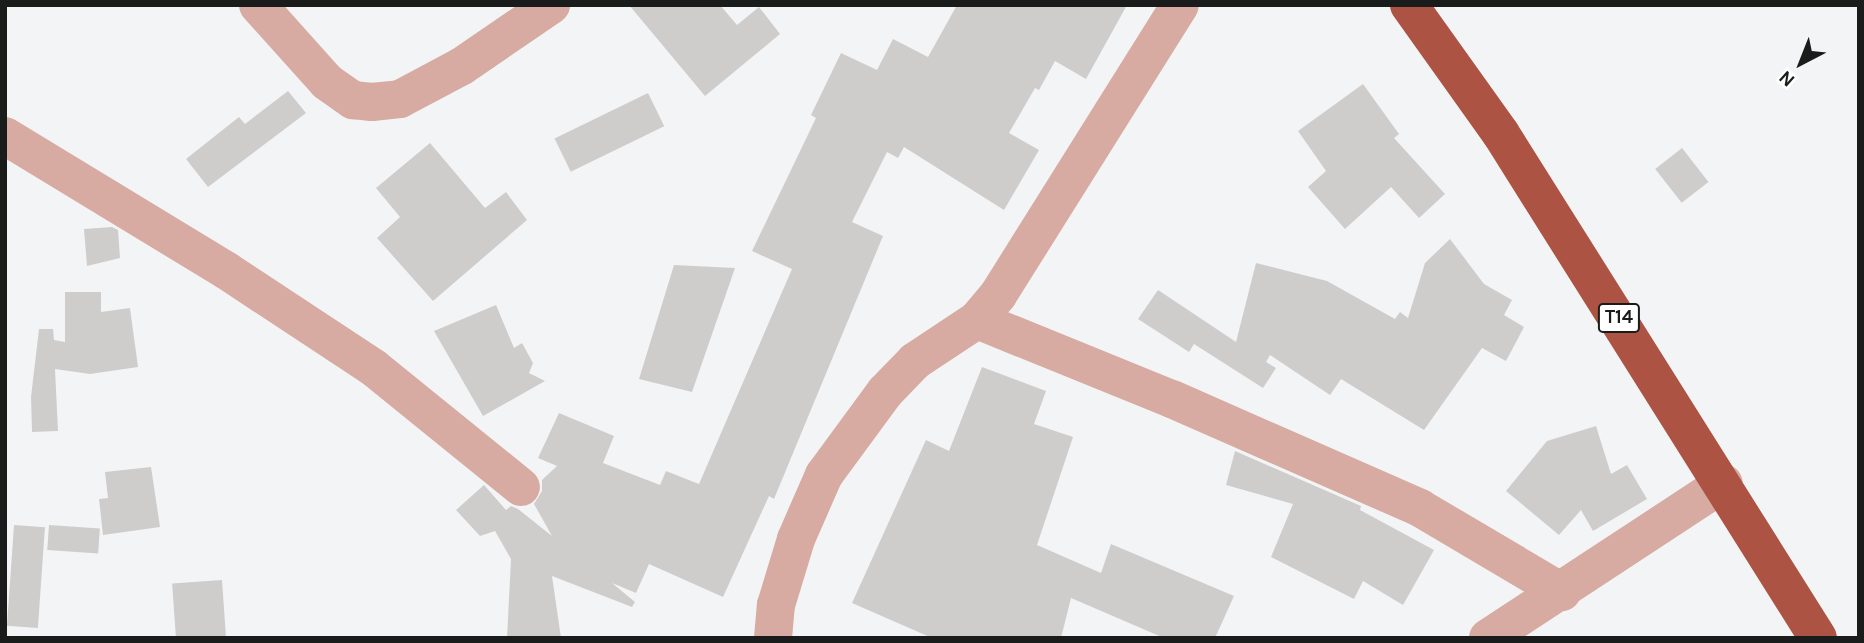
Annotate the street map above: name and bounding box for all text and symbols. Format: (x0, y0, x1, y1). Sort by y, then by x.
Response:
north arrow (1766, 28, 1836, 98)
text: N (1775, 66, 1799, 91)
road number: T14 (1596, 302, 1642, 334)

